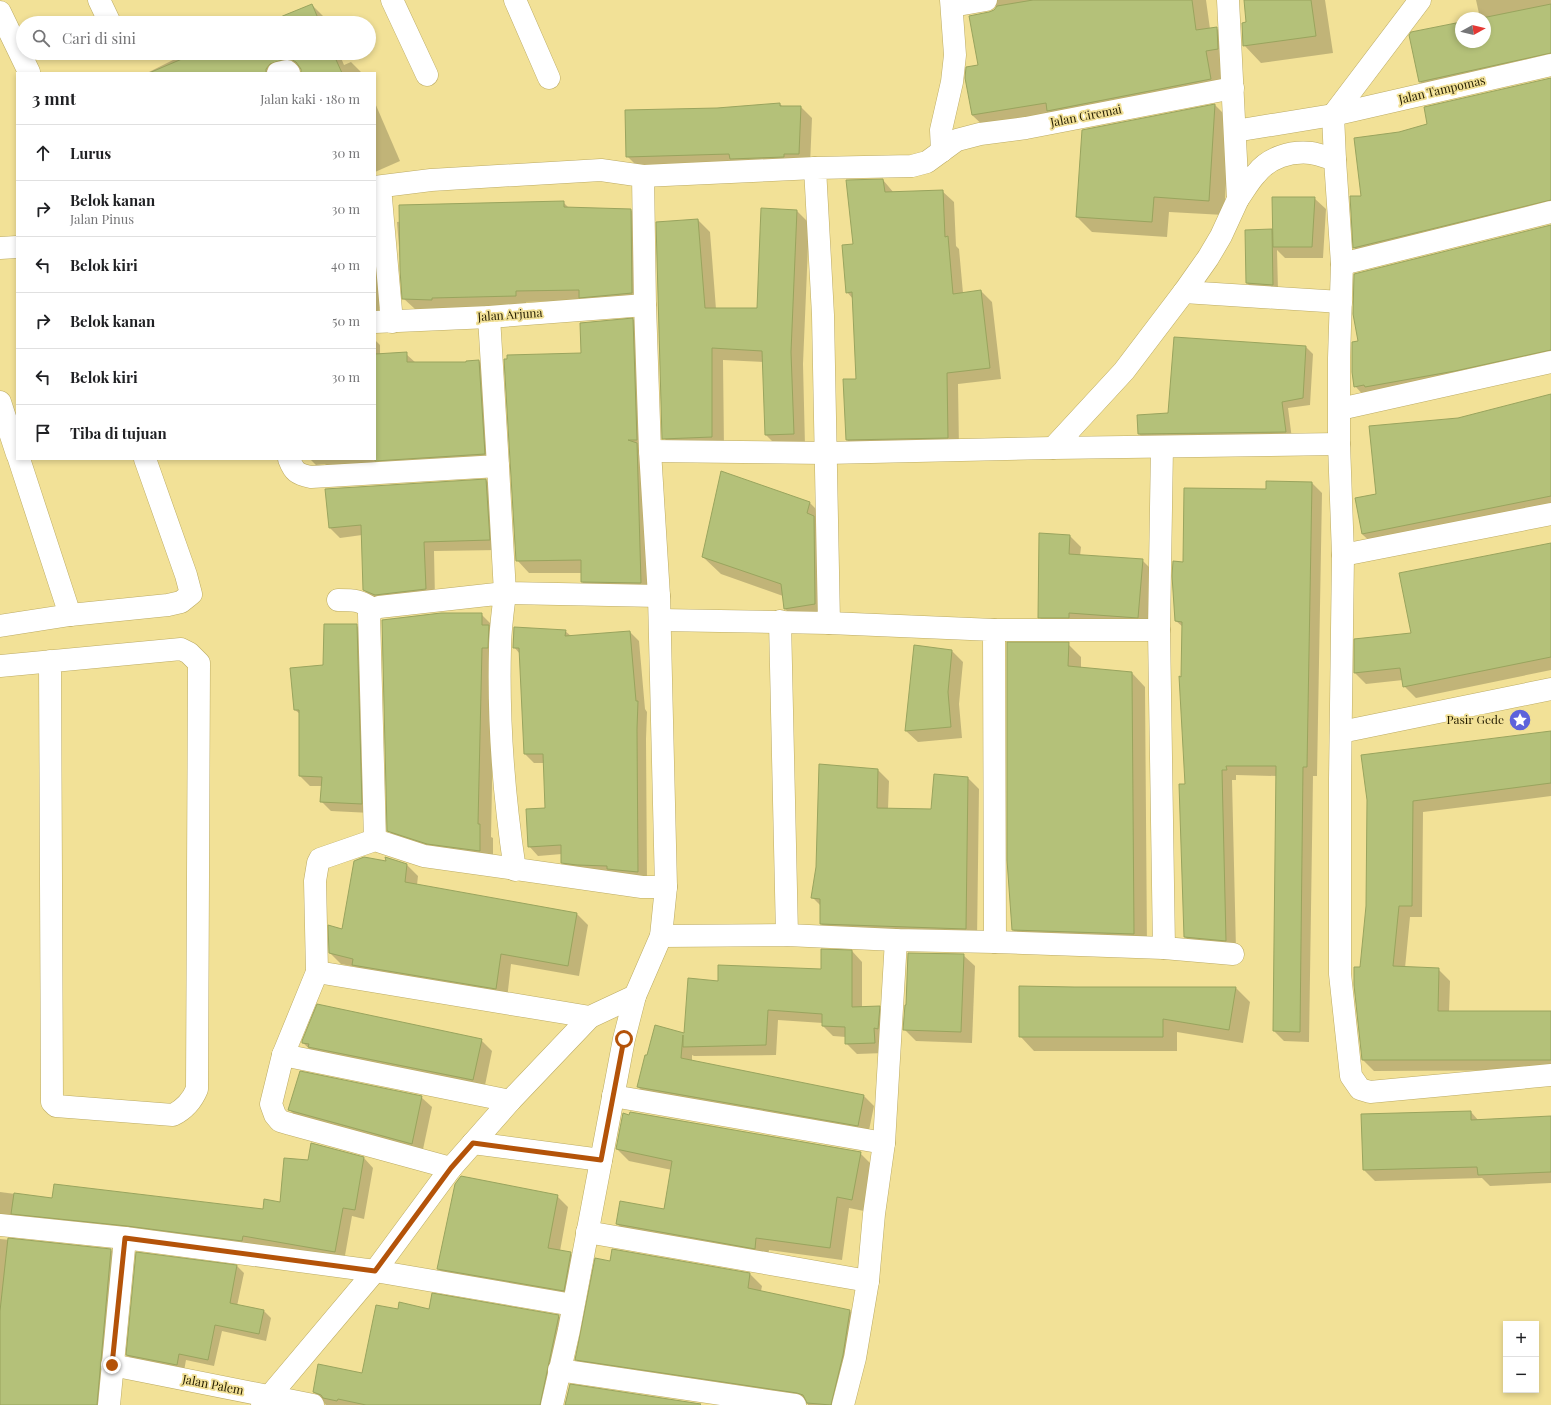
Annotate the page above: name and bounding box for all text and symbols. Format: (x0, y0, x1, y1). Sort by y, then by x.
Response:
north arrow (1455, 12, 1491, 48)
search box (16, 16, 376, 60)
icon: search (30, 27, 52, 49)
text: Cari di sini (62, 28, 136, 48)
street label: Jalan Tampomas (1396, 71, 1487, 107)
text: 3 mnt (32, 87, 76, 109)
text: Jalan kaki · 180 m (260, 90, 360, 107)
street label: Jalan Ciremai (1048, 100, 1123, 130)
icon: ahead (32, 142, 54, 164)
text: Lurus (70, 143, 111, 163)
text: 30 m (332, 144, 360, 161)
text: Belok kanan (70, 190, 155, 210)
icon: right (32, 198, 54, 220)
text: 30 m (332, 200, 360, 217)
text: Jalan Pinus (70, 210, 134, 227)
icon: left (32, 254, 54, 276)
text: Belok kiri (70, 255, 138, 275)
text: 40 m (331, 256, 360, 273)
street label: Jalan Arjuna (476, 304, 543, 324)
icon: right (32, 310, 54, 332)
text: Belok kanan (70, 311, 155, 331)
text: 50 m (332, 312, 360, 329)
icon: left (32, 366, 54, 388)
text: Belok kiri (70, 367, 138, 387)
text: 30 m (332, 368, 360, 385)
icon: arrive (32, 422, 54, 444)
text: Tiba di tujuan (70, 423, 167, 443)
place icon: Pasir Gede (1507, 707, 1533, 733)
place label: Pasir Gede (1447, 711, 1504, 727)
route start (615, 1030, 633, 1048)
map controls (1503, 1321, 1539, 1393)
button: + (1503, 1321, 1539, 1357)
route end (103, 1356, 121, 1374)
button: − (1503, 1357, 1539, 1393)
street label: Jalan Palem (180, 1370, 246, 1398)

